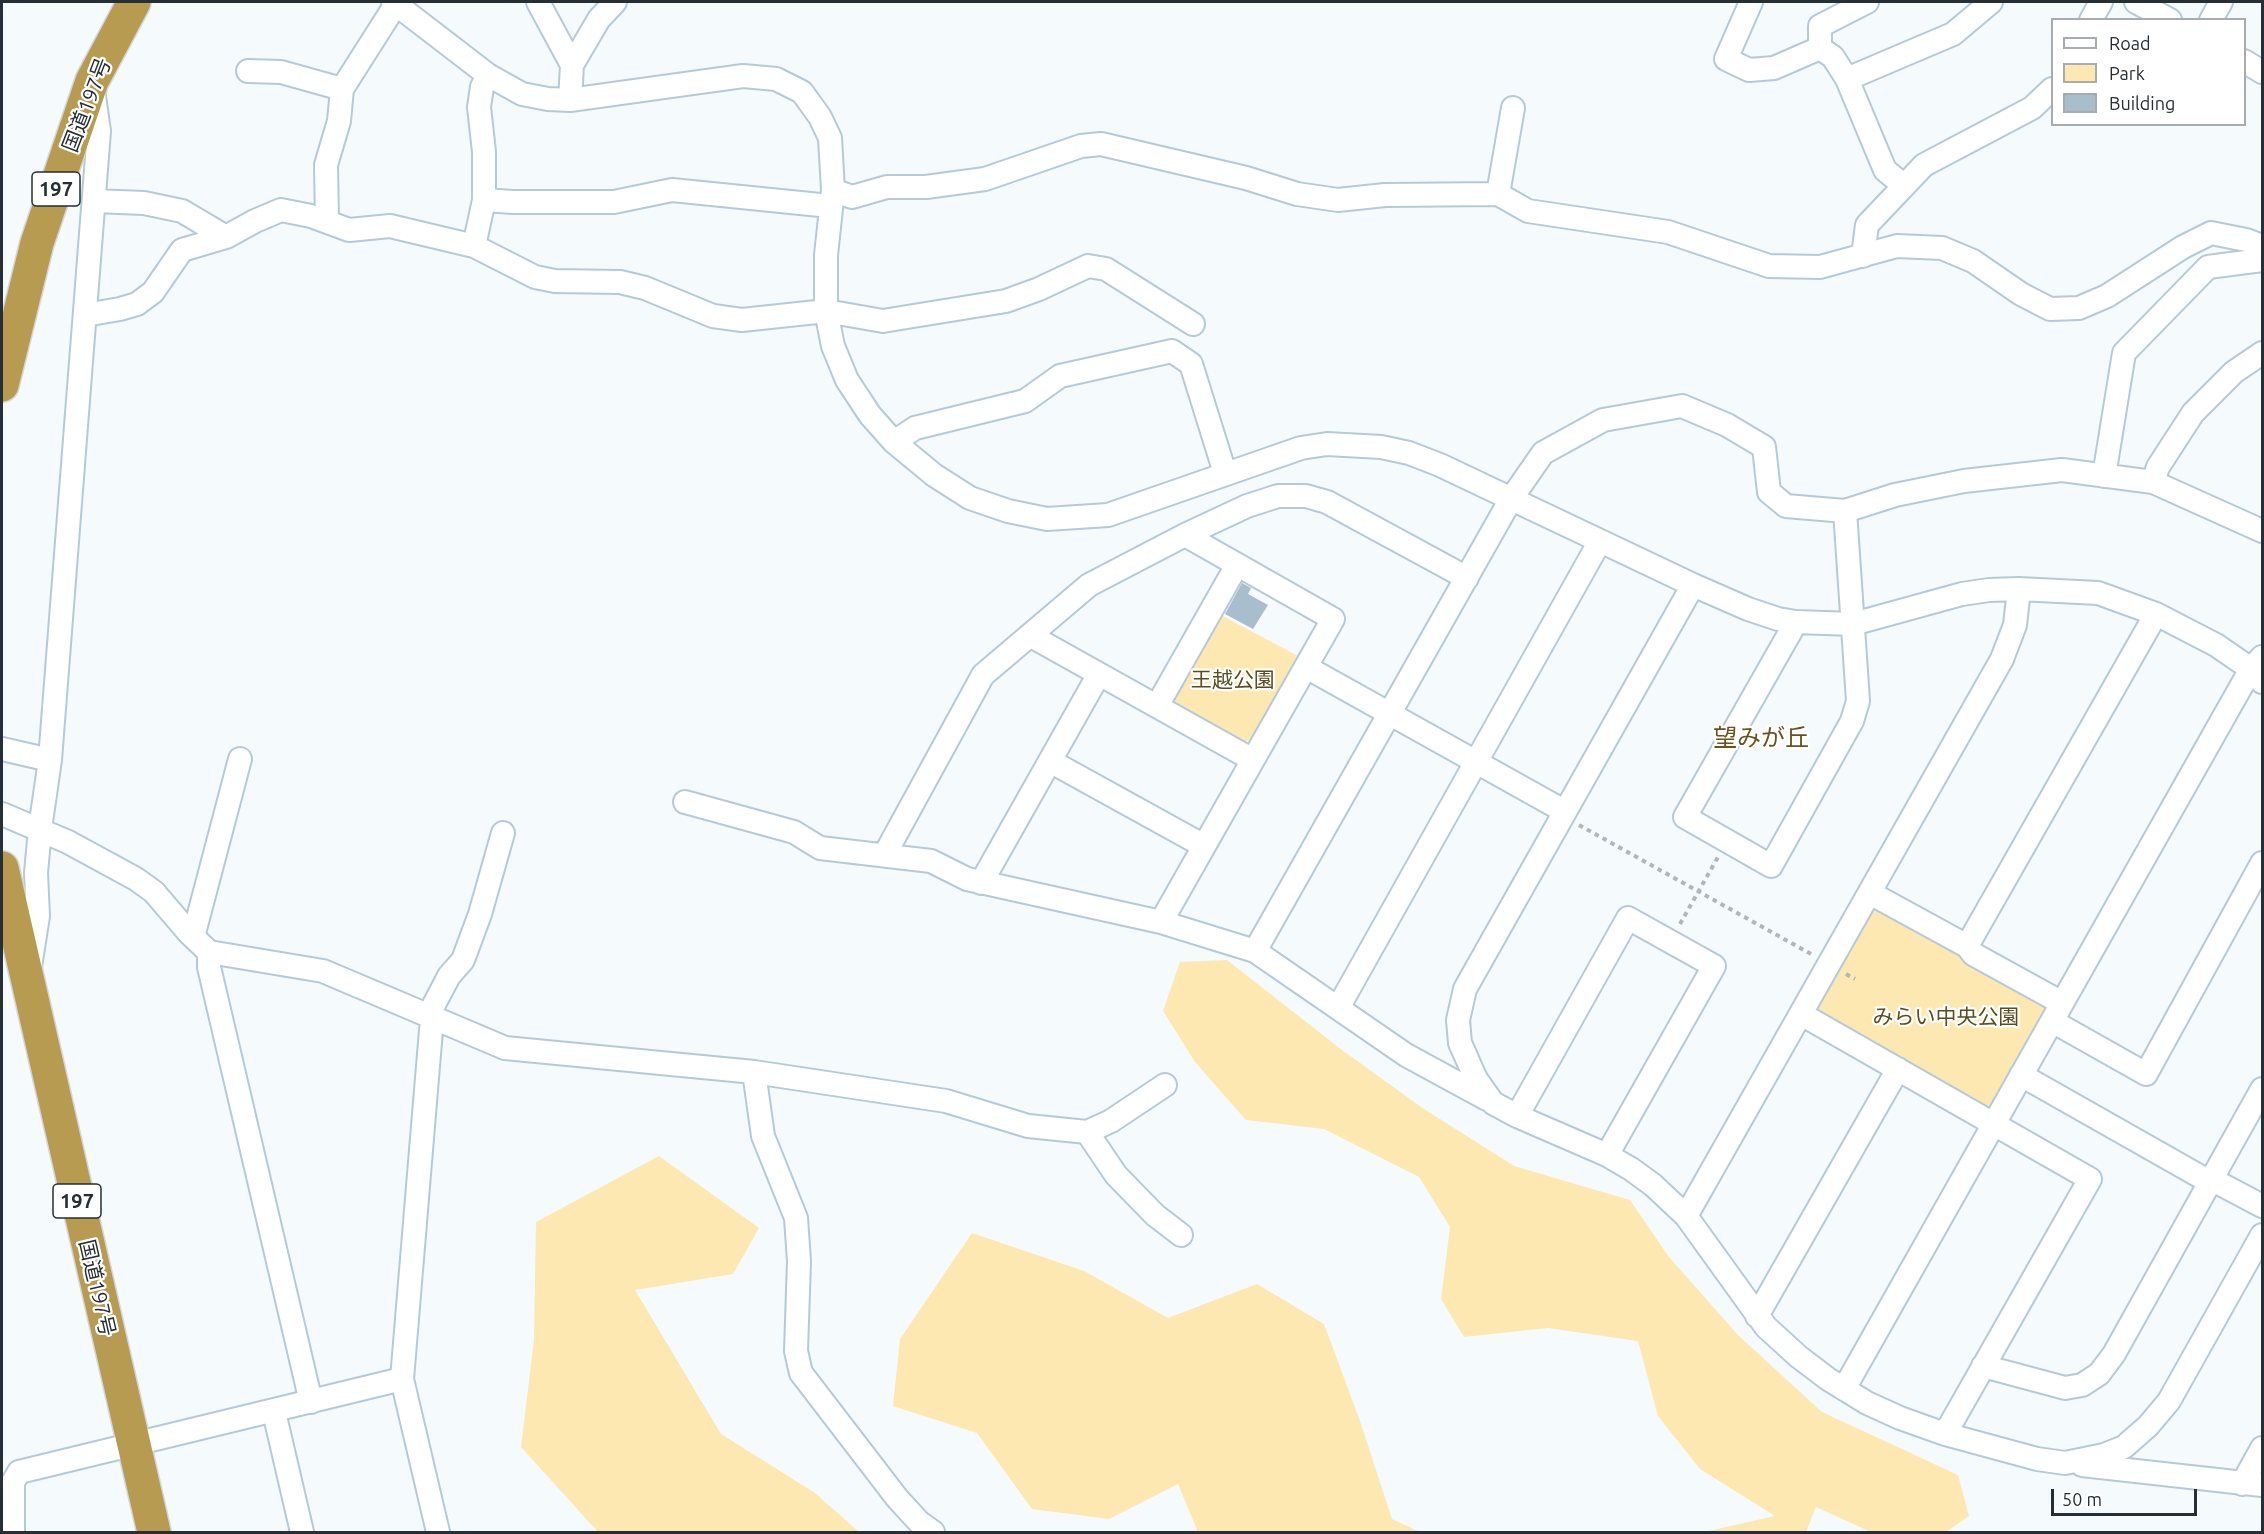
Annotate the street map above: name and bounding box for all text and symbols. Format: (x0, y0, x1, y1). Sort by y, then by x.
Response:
legend (2051, 18, 2246, 126)
text: Road (2109, 33, 2151, 53)
street label: 国道197号 (58, 54, 116, 156)
text: Park (2109, 63, 2145, 83)
text: Building (2109, 93, 2175, 113)
road number: 197 (32, 172, 80, 206)
park label: 王越公園 (1191, 667, 1275, 693)
district label: 望みが丘 (1713, 724, 1809, 752)
park label: みらい中央公園 (1873, 1004, 2019, 1030)
road number: 197 (53, 1184, 101, 1218)
street label: 国道197号 (74, 1237, 120, 1339)
scale bar (2054, 1477, 2200, 1515)
text: 50 m (2062, 1489, 2102, 1509)

